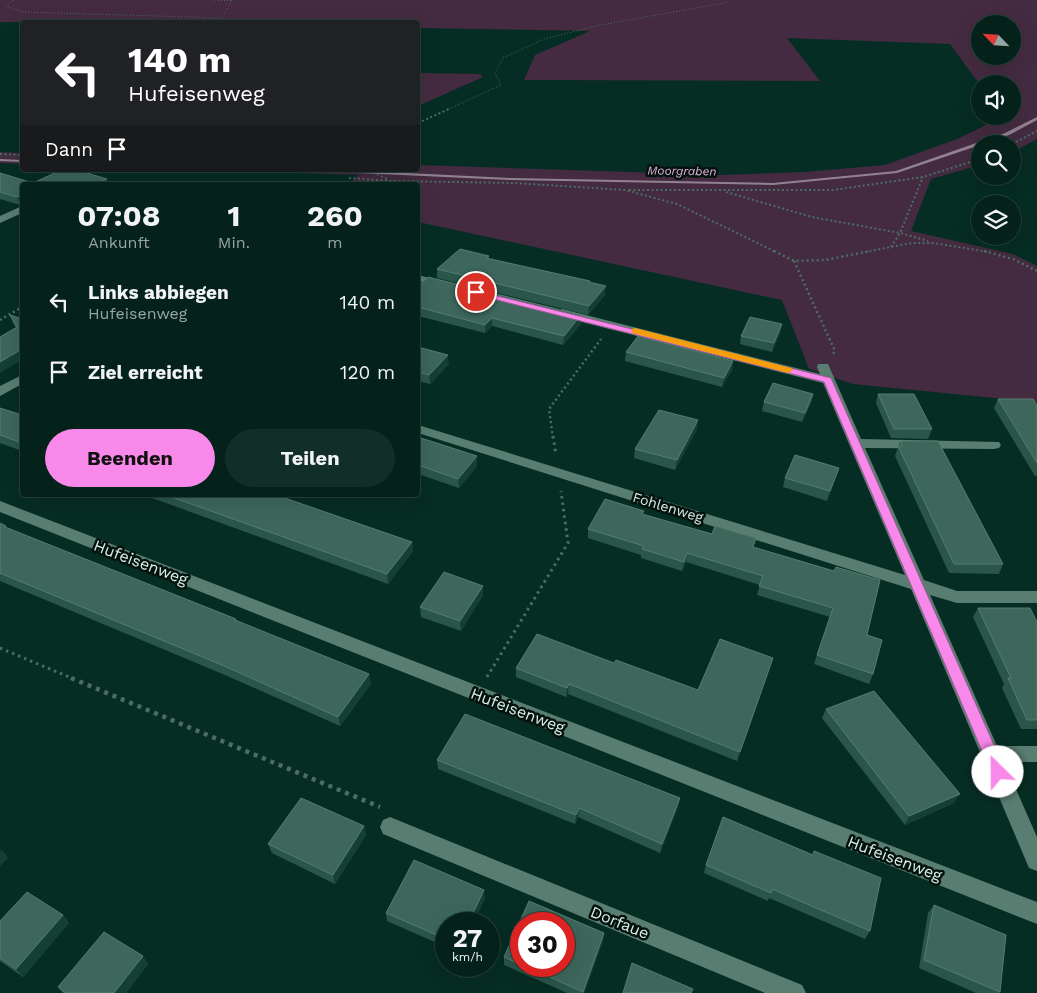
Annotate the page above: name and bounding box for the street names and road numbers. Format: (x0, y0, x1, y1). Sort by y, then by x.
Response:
street label: Fohlenweg (631, 489, 706, 525)
street label: Hufeisenweg (91, 536, 191, 589)
street label: Hufeisenweg (468, 684, 568, 737)
street label: Hufeisenweg (845, 832, 945, 885)
street label: Dorfaue (588, 902, 652, 943)

